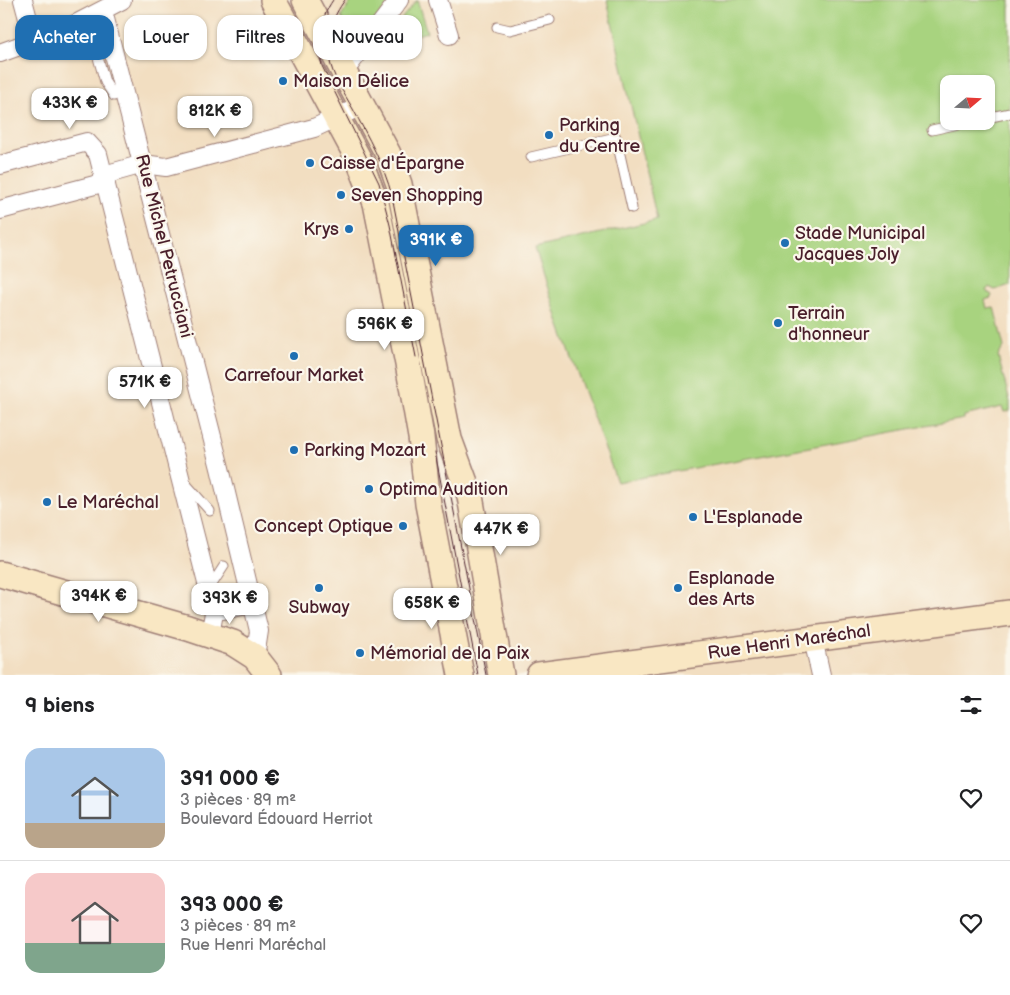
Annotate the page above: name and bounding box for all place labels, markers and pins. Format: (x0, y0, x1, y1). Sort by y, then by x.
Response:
place label: Maison Délice (293, 71, 410, 92)
marker: Maison Délice (277, 75, 289, 87)
pin: 433K € (29, 88, 111, 130)
pin: 812K € (174, 96, 256, 138)
place label: Parking du Centre (559, 115, 640, 157)
marker: Parking du Centre (543, 129, 555, 141)
place label: Caisse d'Épargne (320, 151, 465, 174)
marker: Caisse d'Épargne (304, 157, 316, 169)
place label: Seven Shopping (351, 185, 483, 206)
marker: Seven Shopping (335, 189, 347, 201)
place label: Krys (303, 219, 339, 240)
marker: Krys (343, 223, 355, 235)
place label: Stade Municipal Jacques Joly (795, 223, 925, 265)
pin: 391K € (395, 224, 477, 267)
marker: Stade Municipal Jacques Joly (779, 237, 791, 249)
place label: Terrain d'honneur (788, 303, 870, 345)
pin: 596K € (344, 308, 426, 351)
marker: Terrain d'honneur (772, 317, 784, 329)
marker: Carrefour Market (288, 350, 300, 362)
place label: Carrefour Market (224, 365, 364, 386)
pin: 571K € (104, 366, 186, 409)
place label: Parking Mozart (304, 440, 427, 461)
marker: Parking Mozart (288, 444, 300, 456)
place label: Optima Audition (379, 479, 508, 500)
marker: Optima Audition (363, 483, 375, 495)
place label: Le Maréchal (57, 492, 159, 513)
marker: Le Maréchal (41, 496, 53, 508)
place label: L'Esplanade (703, 507, 803, 528)
marker: L'Esplanade (687, 511, 699, 523)
pin: 447K € (460, 514, 542, 556)
place label: Concept Optique (254, 516, 393, 537)
marker: Concept Optique (397, 520, 409, 532)
place label: Esplanade des Arts (688, 568, 775, 610)
pin: 394K € (58, 580, 140, 623)
pin: 393K € (189, 582, 271, 625)
marker: Subway (313, 582, 325, 594)
marker: Esplanade des Arts (672, 582, 684, 594)
pin: 658K € (391, 588, 473, 630)
place label: Subway (288, 597, 350, 618)
place label: Mémorial de la Paix (370, 643, 530, 664)
marker: Mémorial de la Paix (354, 647, 366, 659)

